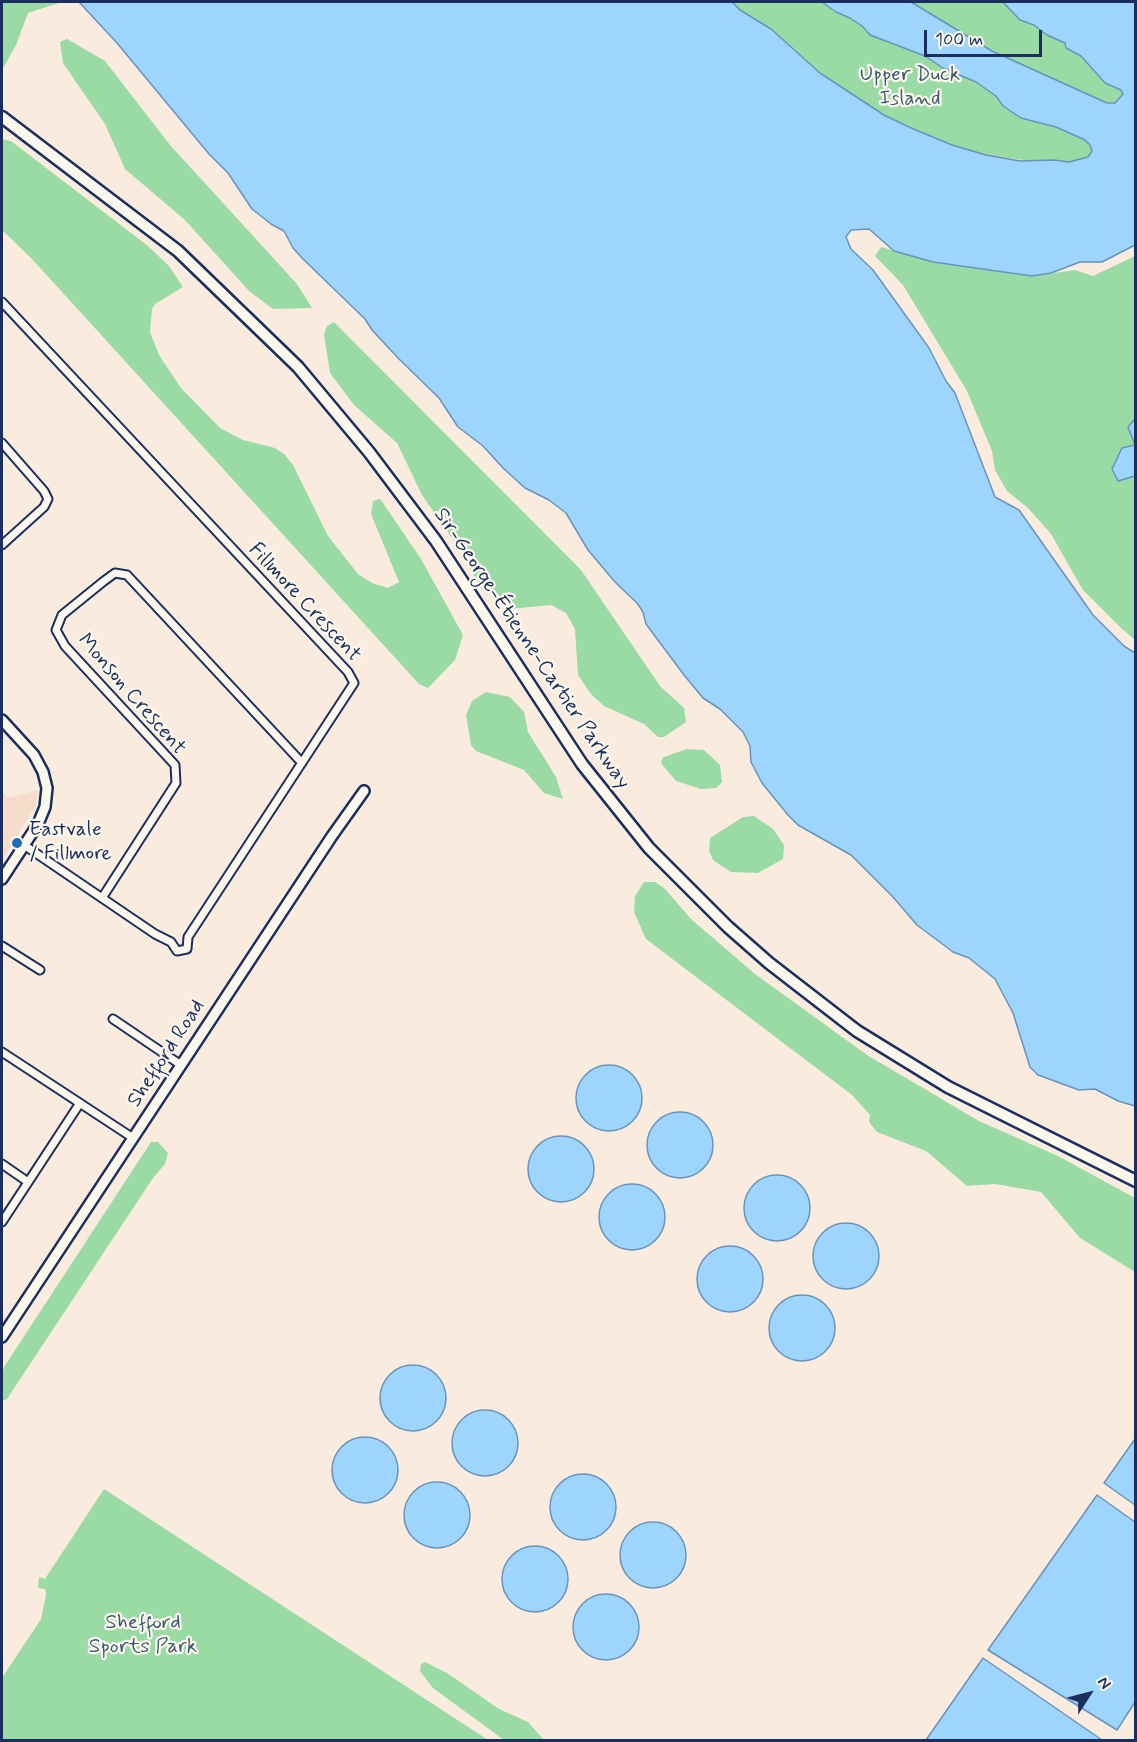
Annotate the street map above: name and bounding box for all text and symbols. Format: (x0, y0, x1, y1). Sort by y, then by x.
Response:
scale bar (927, 18, 1046, 56)
text: 100 m (935, 28, 983, 52)
park label: Upper Duck Island (860, 63, 960, 113)
street label: Sir-George-Étienne-Cartier Parkway (427, 504, 635, 794)
street label: Fillmore Crescent (242, 538, 366, 668)
street label: Monson Crescent (71, 629, 191, 761)
place label: Eastvale / Fillmore (29, 818, 111, 868)
marker: Eastvale / Fillmore (10, 836, 24, 850)
street label: Shefford Road (123, 995, 211, 1113)
park label: Shefford Sports Park (89, 1611, 197, 1661)
north arrow (1059, 1664, 1119, 1724)
text: N (1092, 1673, 1116, 1694)

